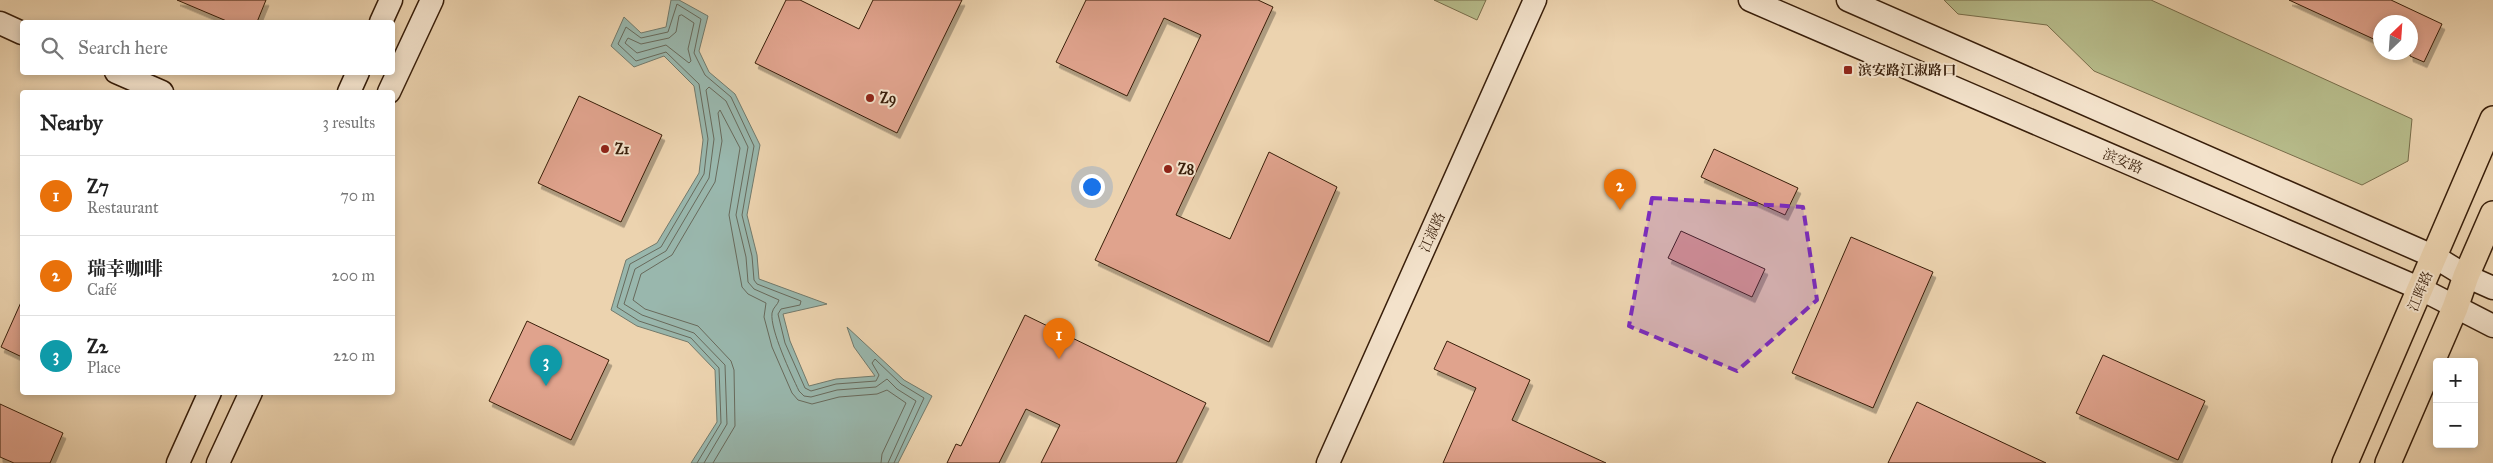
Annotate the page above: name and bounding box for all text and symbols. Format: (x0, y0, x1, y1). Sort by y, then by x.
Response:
north arrow (2373, 15, 2418, 60)
search box (20, 20, 395, 75)
icon: search (38, 34, 66, 62)
text: Search here (78, 36, 168, 59)
place label: 滨安路江淑路口 (1858, 62, 1956, 79)
marker: 滨安路江淑路口 (1842, 64, 1854, 76)
place label: Z9 (880, 90, 896, 108)
marker: Z9 (864, 92, 876, 104)
text: Nearby (40, 110, 103, 136)
text: 3 results (322, 113, 375, 132)
place label: Z1 (615, 141, 630, 158)
marker: Z1 (599, 143, 611, 155)
street label: 滨安路 (2100, 145, 2145, 177)
place label: Z8 (1178, 161, 1194, 178)
marker: Z8 (1162, 163, 1174, 175)
pin: 2 (1604, 169, 1636, 210)
your location (1079, 174, 1105, 200)
text: Z7 (87, 175, 109, 198)
text: 1 (53, 186, 59, 205)
text: 70 m (340, 186, 375, 205)
text: Restaurant (87, 198, 159, 217)
street label: 江淑路 (1416, 210, 1449, 255)
text: 瑞幸咖啡 (87, 257, 163, 280)
text: 2 (52, 266, 60, 285)
text: 200 m (332, 266, 375, 285)
street label: 江晖路 (2404, 269, 2436, 314)
text: Café (87, 280, 117, 299)
pin: 1 (1043, 318, 1075, 359)
text: Z2 (87, 335, 108, 358)
pin: 3 (530, 345, 562, 386)
text: 3 (53, 346, 59, 365)
text: 220 m (333, 346, 375, 365)
text: Place (87, 358, 121, 377)
map controls (2433, 358, 2478, 448)
button: + (2433, 358, 2478, 403)
button: − (2433, 403, 2478, 448)

